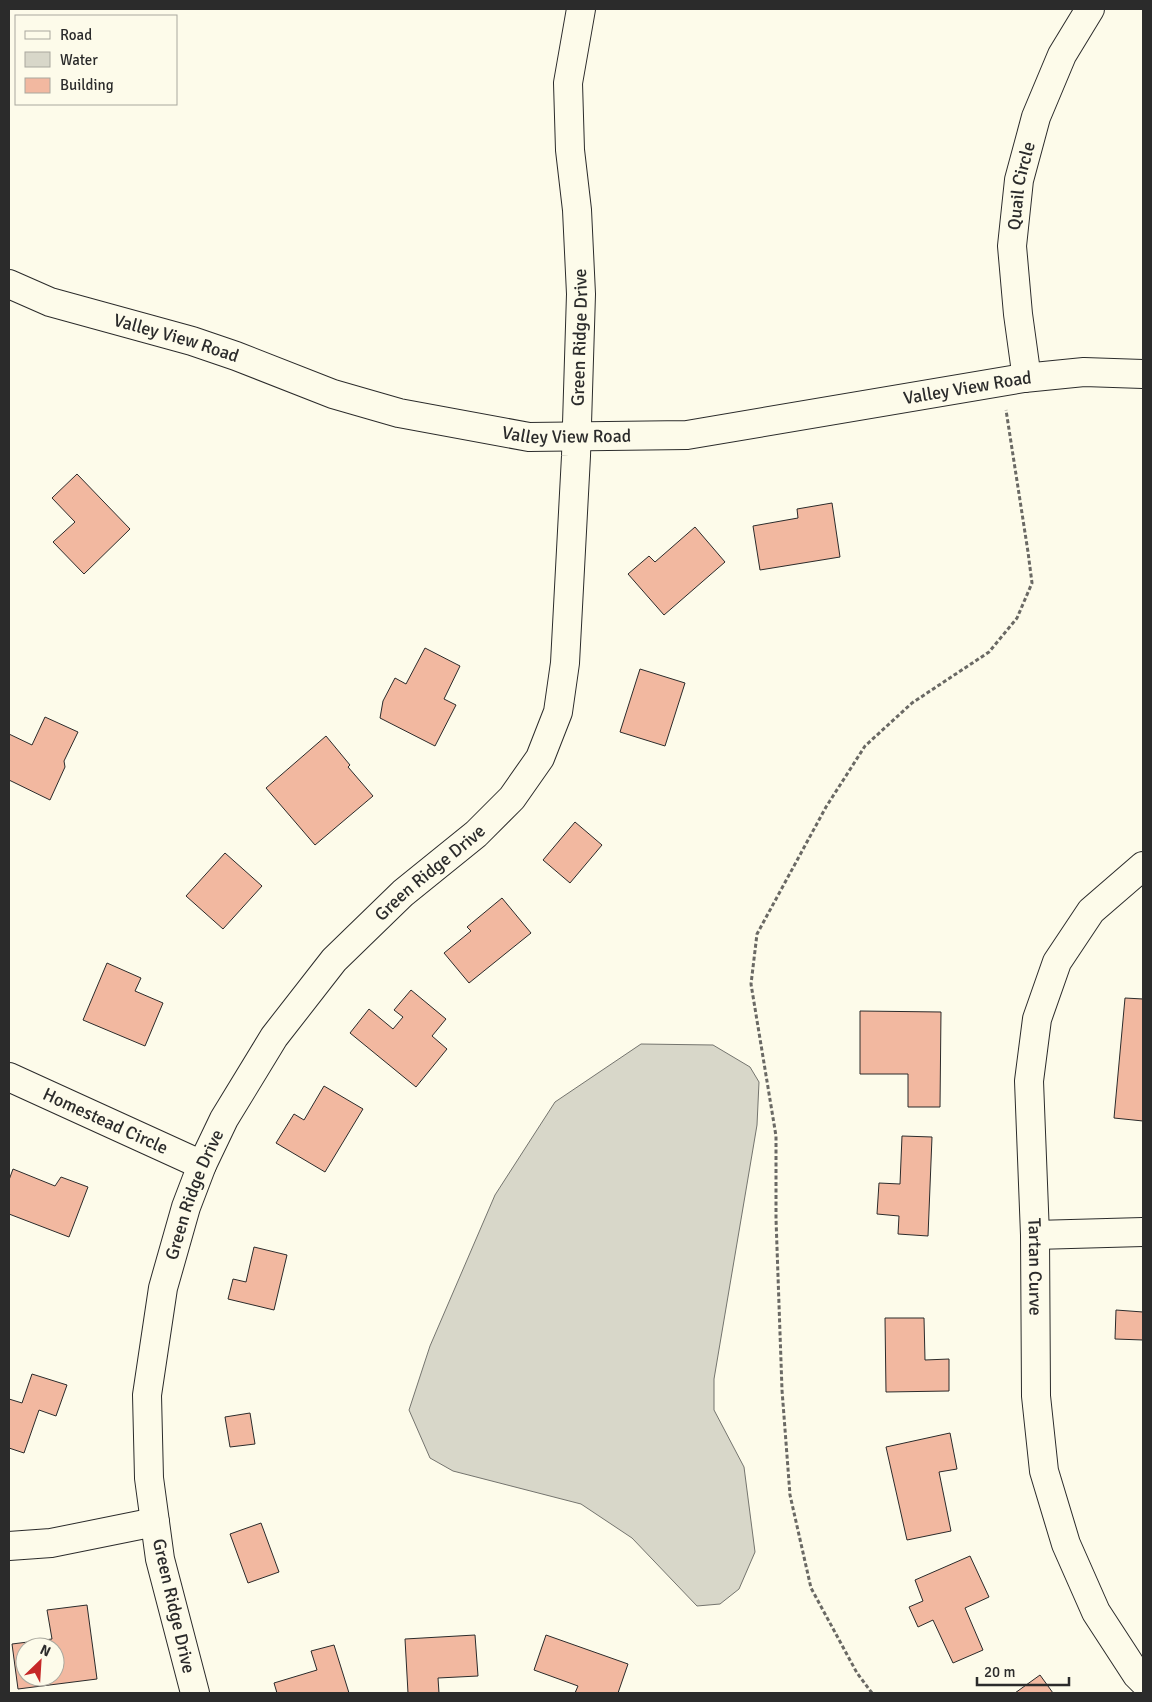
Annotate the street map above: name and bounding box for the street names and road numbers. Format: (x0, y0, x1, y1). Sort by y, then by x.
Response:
street label: Quail Circle (1003, 139, 1040, 231)
street label: Green Ridge Drive (567, 268, 592, 406)
street label: Valley View Road (111, 309, 242, 367)
street label: Valley View Road (902, 366, 1033, 409)
street label: Valley View Road (500, 421, 631, 448)
street label: Green Ridge Drive (370, 820, 490, 925)
street label: Homestead Circle (39, 1083, 172, 1159)
street label: Green Ridge Drive (161, 1126, 228, 1262)
street label: Tartan Curve (1023, 1218, 1047, 1316)
street label: Green Ridge Drive (148, 1536, 200, 1676)

